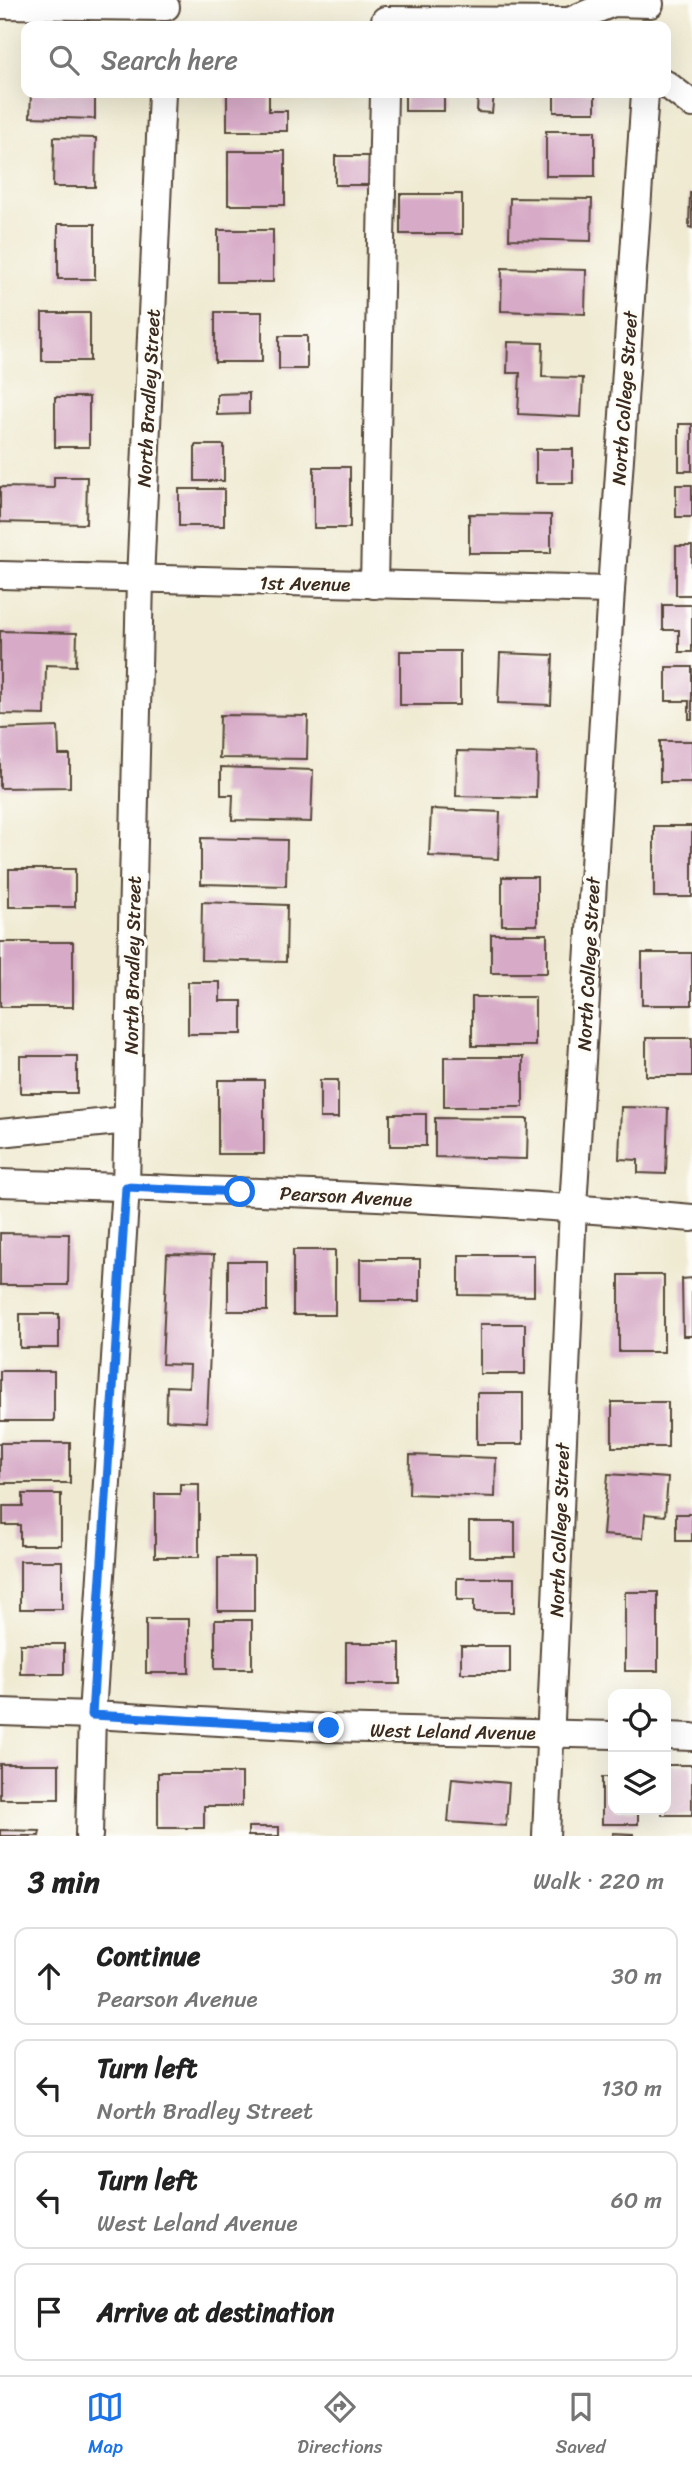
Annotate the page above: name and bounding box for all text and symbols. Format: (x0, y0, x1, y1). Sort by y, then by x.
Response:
search box (21, 21, 671, 98)
text: Search here (101, 37, 238, 83)
icon: search (45, 41, 83, 79)
street label: North Bradley Street (127, 308, 170, 488)
street label: North College Street (602, 309, 647, 486)
street label: 1st Avenue (259, 566, 351, 601)
street label: North Bradley Street (114, 875, 151, 1055)
street label: North College Street (567, 875, 610, 1052)
route start (224, 1176, 255, 1207)
street label: Pearson Avenue (279, 1177, 413, 1216)
street label: North College Street (540, 1441, 579, 1618)
map controls (608, 1689, 671, 1815)
button: locate (608, 1689, 671, 1752)
route end (313, 1712, 344, 1743)
street label: West Leland Avenue (370, 1714, 536, 1749)
button: layers (608, 1752, 671, 1815)
text: 3 min (28, 1855, 100, 1909)
text: Walk · 220 m (533, 1861, 664, 1902)
text: Continue (97, 1933, 200, 1979)
text: 30 m (611, 1956, 662, 1997)
icon: ahead (30, 1957, 68, 1995)
text: Pearson Avenue (97, 1979, 258, 2020)
text: Turn left (97, 2045, 197, 2091)
text: 130 m (601, 2068, 662, 2109)
icon: left (30, 2069, 68, 2107)
text: North Bradley Street (97, 2091, 313, 2132)
text: Turn left (97, 2157, 197, 2203)
text: 60 m (611, 2180, 662, 2221)
icon: left (30, 2181, 68, 2219)
text: West Leland Avenue (97, 2203, 298, 2244)
text: Arrive at destination (97, 2289, 334, 2335)
icon: arrive (30, 2293, 68, 2331)
tab: Map (86, 2388, 124, 2463)
tab: Directions (297, 2388, 383, 2463)
tab: Saved (555, 2388, 606, 2463)

